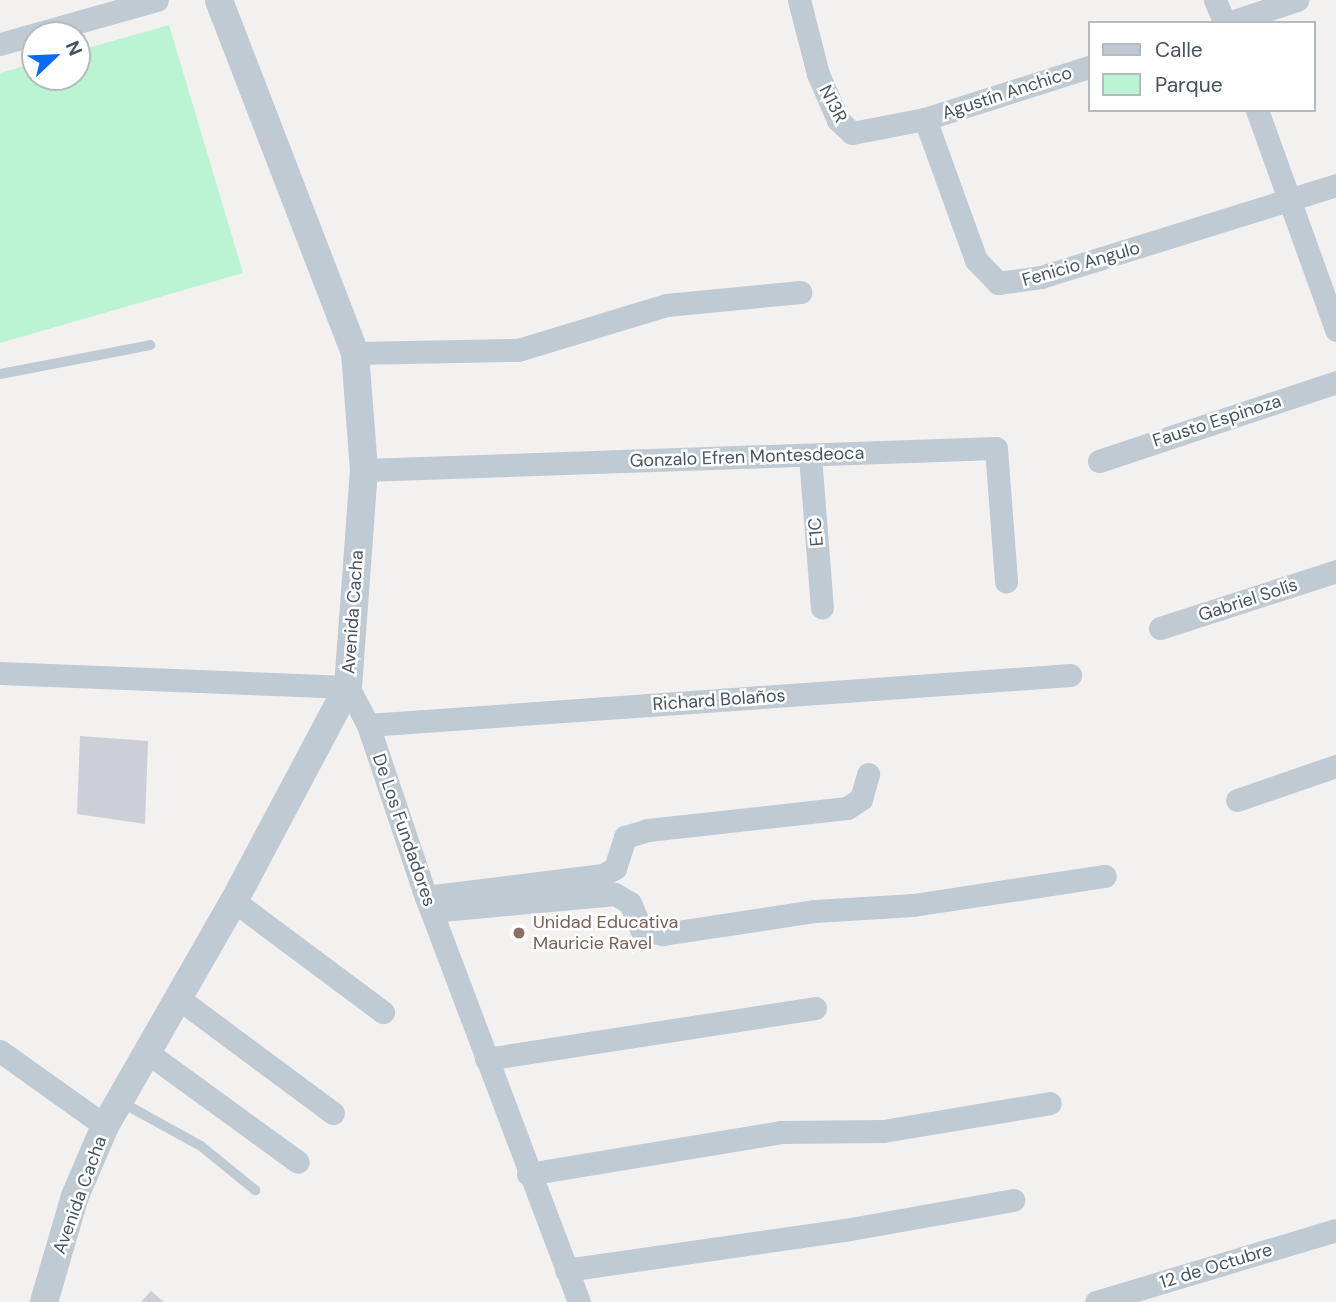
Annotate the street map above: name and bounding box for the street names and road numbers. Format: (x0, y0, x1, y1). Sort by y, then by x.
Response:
street label: Agustín Anchico (939, 62, 1075, 124)
street label: N13R (814, 82, 852, 126)
street label: Fenicio Angulo (1020, 237, 1142, 291)
street label: Fausto Espinoza (1150, 390, 1284, 452)
street label: Gonzalo Efren Montesdeoca (629, 442, 865, 472)
street label: E1C (804, 517, 828, 547)
street label: Avenida Cacha (338, 549, 368, 675)
street label: Gabriel Solís (1196, 574, 1300, 626)
street label: Richard Bolaños (652, 685, 786, 715)
street label: De Los Fundadores (368, 751, 440, 909)
street label: Avenida Cacha (49, 1133, 111, 1257)
street label: 12 de Octubre (1157, 1239, 1275, 1293)

